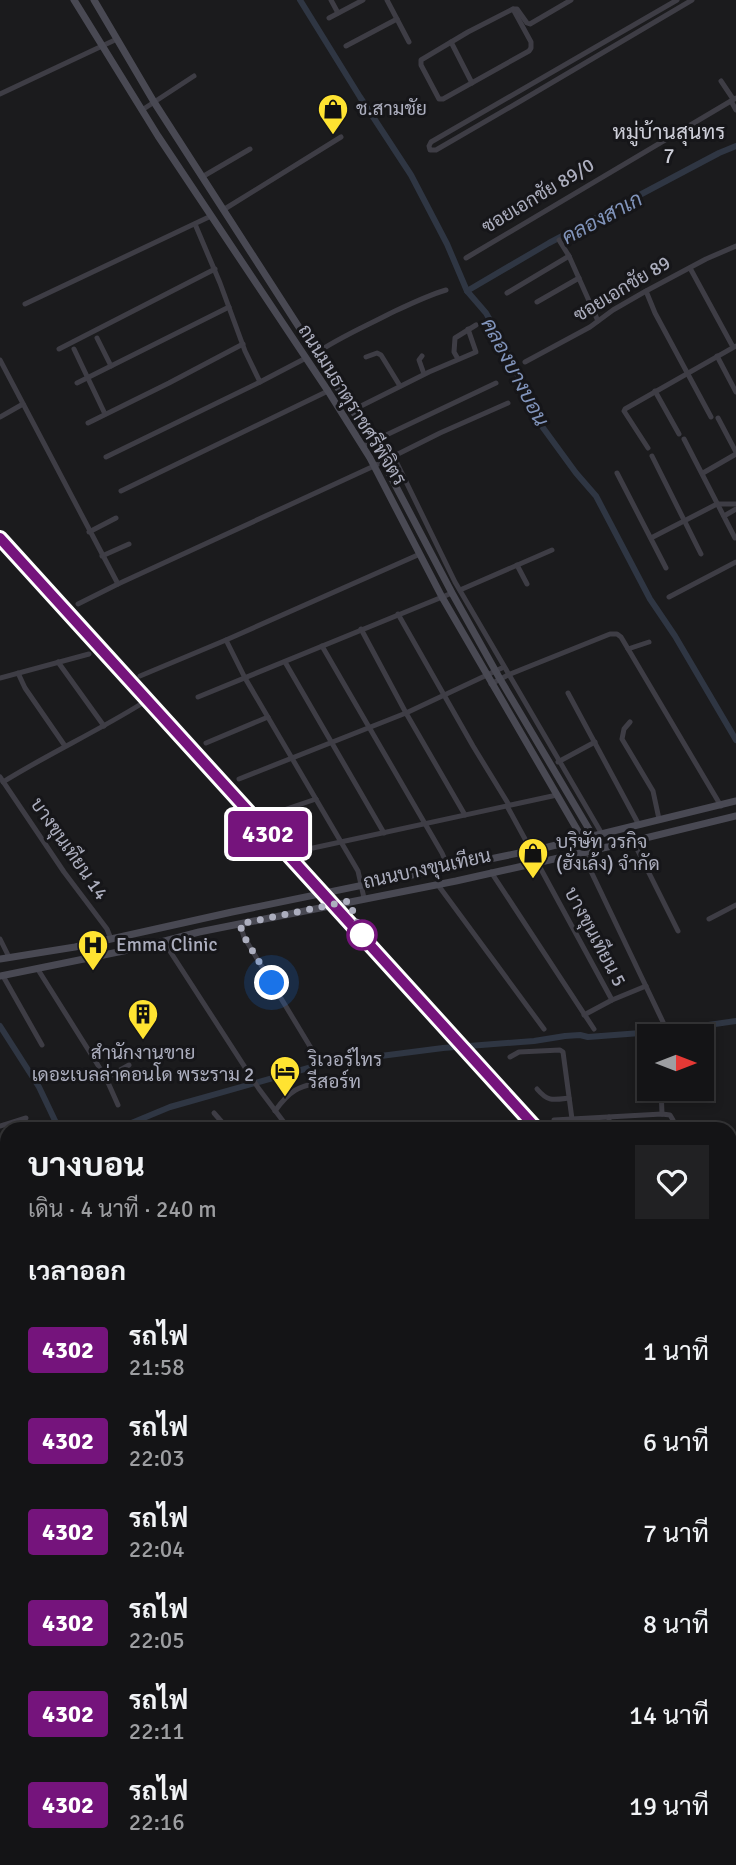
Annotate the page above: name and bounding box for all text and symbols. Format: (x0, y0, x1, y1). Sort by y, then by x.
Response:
shop icon: ช.สามชัย (316, 92, 350, 136)
place label: ช.สามชัย (356, 97, 427, 121)
district label: หมู่บ้านสุนทร 7 (613, 119, 725, 169)
street label: ซอยเอกชัย 89/0 (477, 153, 599, 239)
water label: คลองสาเก (557, 186, 647, 250)
street label: ซอยเอกชัย 89 (569, 251, 675, 327)
water label: คลองบางบอน (476, 313, 555, 431)
street label: ถนนมนธาตุราชศรีพิจิตร (293, 319, 412, 490)
street label: บางขุนเทียน 14 (25, 793, 114, 905)
line badge: 4302 (219, 811, 317, 857)
text: 4302 (242, 819, 294, 849)
place label: บริษัท วรกิจ (ฮั่งเล้ง) จำกัด (556, 830, 660, 876)
shop icon: บริษัท วรกิจ (ฮั่งเล้ง) จำกัด (516, 836, 550, 880)
street label: ถนนบางขุนเทียน (361, 843, 493, 894)
street label: บางขุนเทียน 5 (559, 883, 632, 991)
unlabelled marker (347, 920, 377, 950)
hospital icon: Emma Clinic (76, 928, 110, 972)
place label: Emma Clinic (116, 933, 217, 957)
your location (254, 965, 289, 1000)
building icon: สำนักงานขาย เดอะเบลล่าคอนโด พระราม 2 (126, 997, 160, 1041)
north arrow (637, 1024, 714, 1101)
map controls (637, 1024, 714, 1101)
place label: สำนักงานขาย เดอะเบลล่าคอนโด พระราม 2 (32, 1041, 254, 1087)
place label: ริเวอร์ไทร รีสอร์ท (307, 1047, 382, 1094)
hotel icon: ริเวอร์ไทร รีสอร์ท (268, 1054, 302, 1098)
text: บางบอน (28, 1145, 145, 1186)
button: heart (635, 1145, 709, 1219)
text: เดิน · 4 นาที · 240 m (28, 1195, 217, 1224)
text: เวลาออก (28, 1256, 126, 1288)
text: รถไฟ (129, 1321, 188, 1353)
text: 4302 (42, 1335, 94, 1365)
text: 1 นาที (643, 1336, 709, 1368)
text: 21:58 (129, 1353, 185, 1382)
text: รถไฟ (129, 1412, 188, 1444)
text: 4302 (42, 1426, 94, 1456)
text: 6 นาที (643, 1427, 709, 1459)
text: 22:03 (129, 1444, 185, 1473)
text: รถไฟ (129, 1503, 188, 1535)
text: 4302 (42, 1517, 94, 1547)
text: 7 นาที (643, 1518, 709, 1550)
text: 22:04 (129, 1535, 185, 1564)
text: รถไฟ (129, 1594, 188, 1626)
text: 4302 (42, 1608, 94, 1638)
text: 8 นาที (643, 1609, 709, 1641)
text: 22:05 (129, 1626, 185, 1655)
text: รถไฟ (129, 1685, 188, 1717)
text: 4302 (42, 1699, 94, 1729)
text: 14 นาที (629, 1700, 709, 1732)
text: 22:11 (129, 1717, 185, 1746)
text: รถไฟ (129, 1776, 188, 1808)
text: 4302 (42, 1790, 94, 1820)
text: 19 นาที (629, 1791, 709, 1823)
text: 22:16 (129, 1808, 185, 1837)

